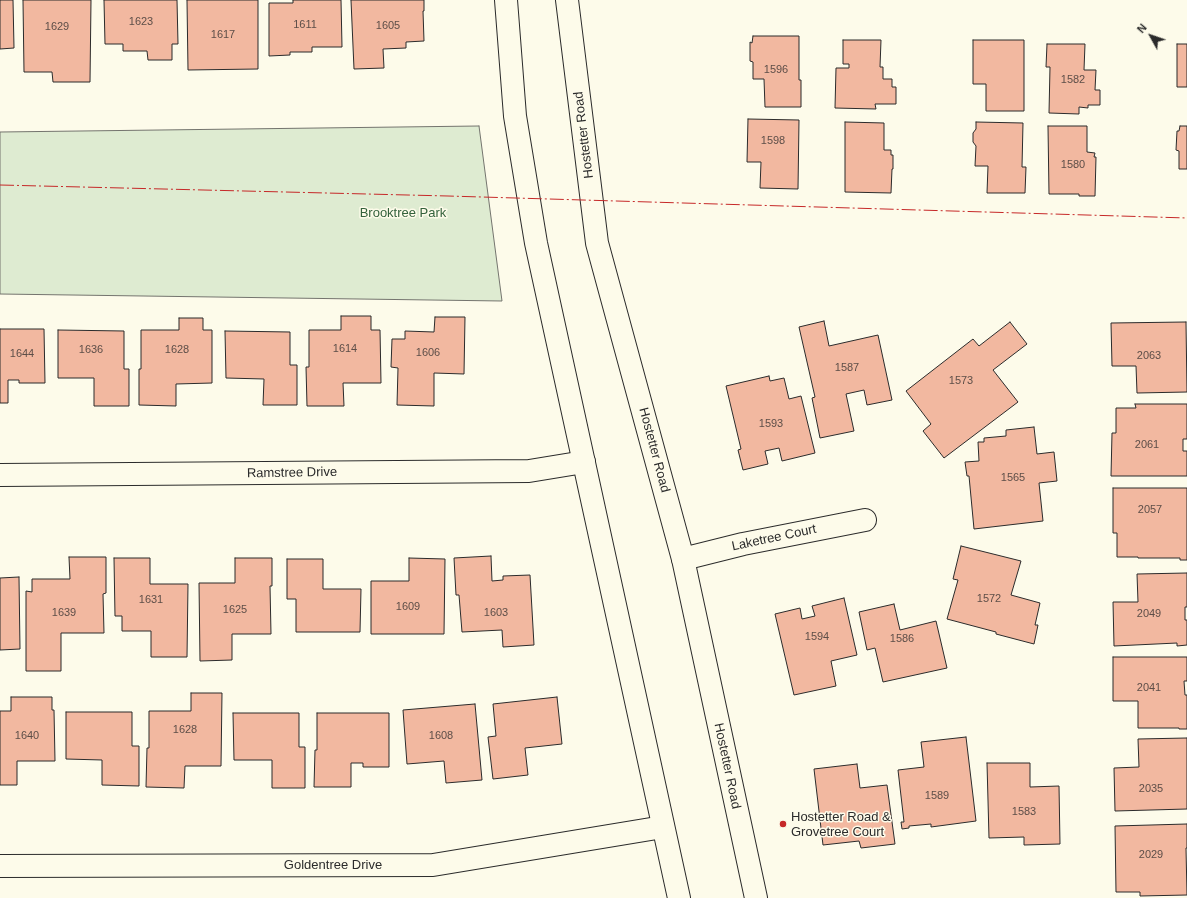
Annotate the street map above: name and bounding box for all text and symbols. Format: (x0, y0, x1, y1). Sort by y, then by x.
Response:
house number: 1623 (129, 15, 153, 29)
north arrow (1131, 16, 1171, 56)
house number: 1611 (293, 18, 317, 32)
house number: 1605 (376, 19, 400, 33)
house number: 1629 (45, 20, 69, 34)
text: N (1135, 21, 1149, 35)
house number: 1617 (211, 28, 235, 42)
house number: 1596 (764, 63, 788, 77)
house number: 1582 (1061, 73, 1085, 87)
street label: Hostetter Road (571, 91, 597, 179)
house number: 1598 (761, 134, 785, 148)
house number: 1580 (1061, 158, 1085, 172)
park label: Brooktree Park (360, 205, 446, 221)
house number: 1614 (333, 342, 357, 356)
house number: 1636 (79, 343, 103, 357)
house number: 1628 (165, 343, 189, 357)
house number: 1606 (416, 346, 440, 360)
house number: 1644 (10, 347, 34, 361)
house number: 2063 (1137, 349, 1161, 363)
house number: 1587 (835, 361, 859, 375)
house number: 1573 (949, 374, 973, 388)
street label: Hostetter Road (635, 406, 673, 494)
house number: 1593 (759, 417, 783, 431)
house number: 2061 (1135, 438, 1159, 452)
street label: Ramstree Drive (247, 464, 337, 482)
house number: 1565 (1001, 471, 1025, 485)
house number: 2057 (1138, 503, 1162, 517)
street label: Laketree Court (730, 521, 818, 555)
house number: 1572 (977, 592, 1001, 606)
house number: 1631 (139, 593, 163, 607)
house number: 1609 (396, 600, 420, 614)
house number: 1625 (223, 603, 247, 617)
house number: 1639 (52, 606, 76, 620)
house number: 1603 (484, 606, 508, 620)
house number: 2049 (1137, 607, 1161, 621)
house number: 1594 (805, 630, 829, 644)
house number: 1586 (890, 632, 914, 646)
house number: 2041 (1137, 681, 1161, 695)
street label: Hostetter Road (710, 722, 744, 810)
house number: 1628 (173, 723, 197, 737)
house number: 1640 (15, 729, 39, 743)
house number: 1608 (429, 729, 453, 743)
house number: 2035 (1139, 782, 1163, 796)
house number: 1589 (925, 789, 949, 803)
house number: 1583 (1012, 805, 1036, 819)
place label: Hostetter Road & Grovetree Court (791, 809, 891, 840)
marker: Hostetter Road & Grovetree Court (778, 819, 788, 829)
house number: 2029 (1139, 848, 1163, 862)
street label: Goldentree Drive (284, 857, 382, 873)

